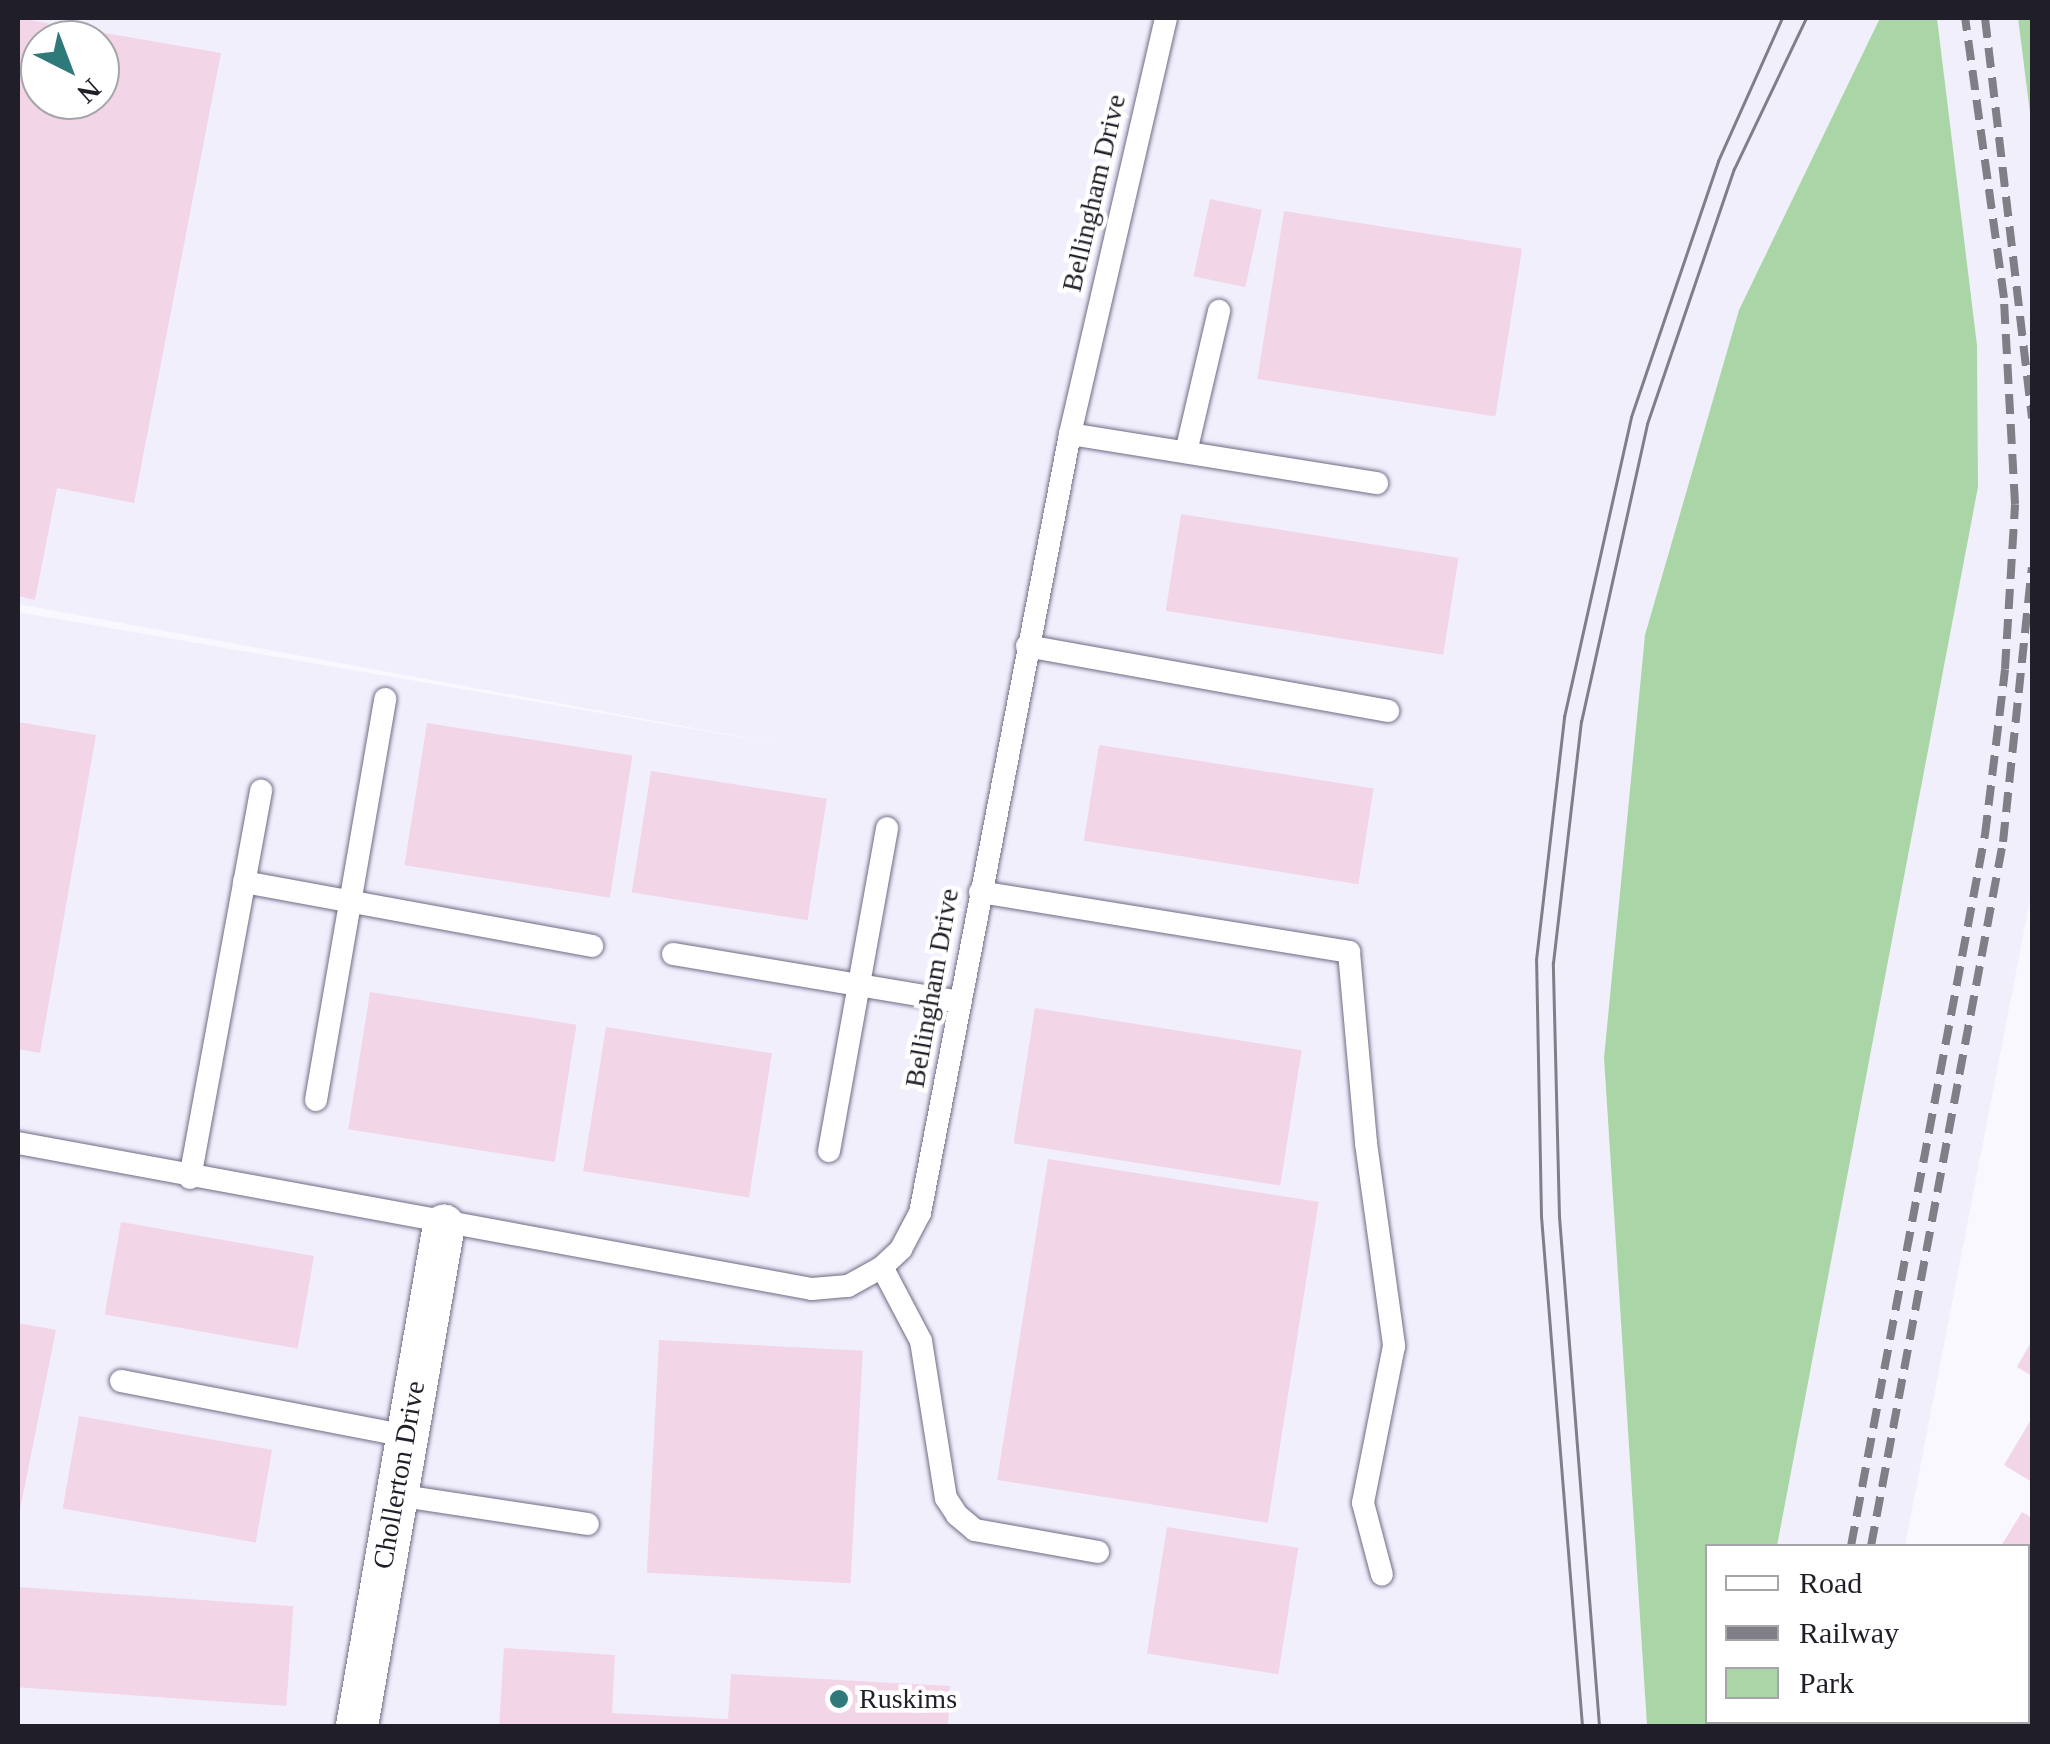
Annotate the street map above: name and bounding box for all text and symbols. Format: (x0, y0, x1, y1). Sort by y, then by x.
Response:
north arrow (20, 20, 120, 120)
text: N (71, 73, 107, 109)
street label: Bellingham Drive (1055, 91, 1133, 295)
street label: Bellingham Drive (898, 886, 966, 1090)
street label: Chollerton Drive (366, 1378, 432, 1572)
legend (1705, 1544, 2030, 1724)
text: Road (1799, 1566, 1862, 1599)
text: Railway (1799, 1616, 1899, 1649)
text: Park (1799, 1666, 1854, 1699)
place label: Ruskims (859, 1682, 957, 1716)
marker: Ruskims (828, 1688, 850, 1710)

